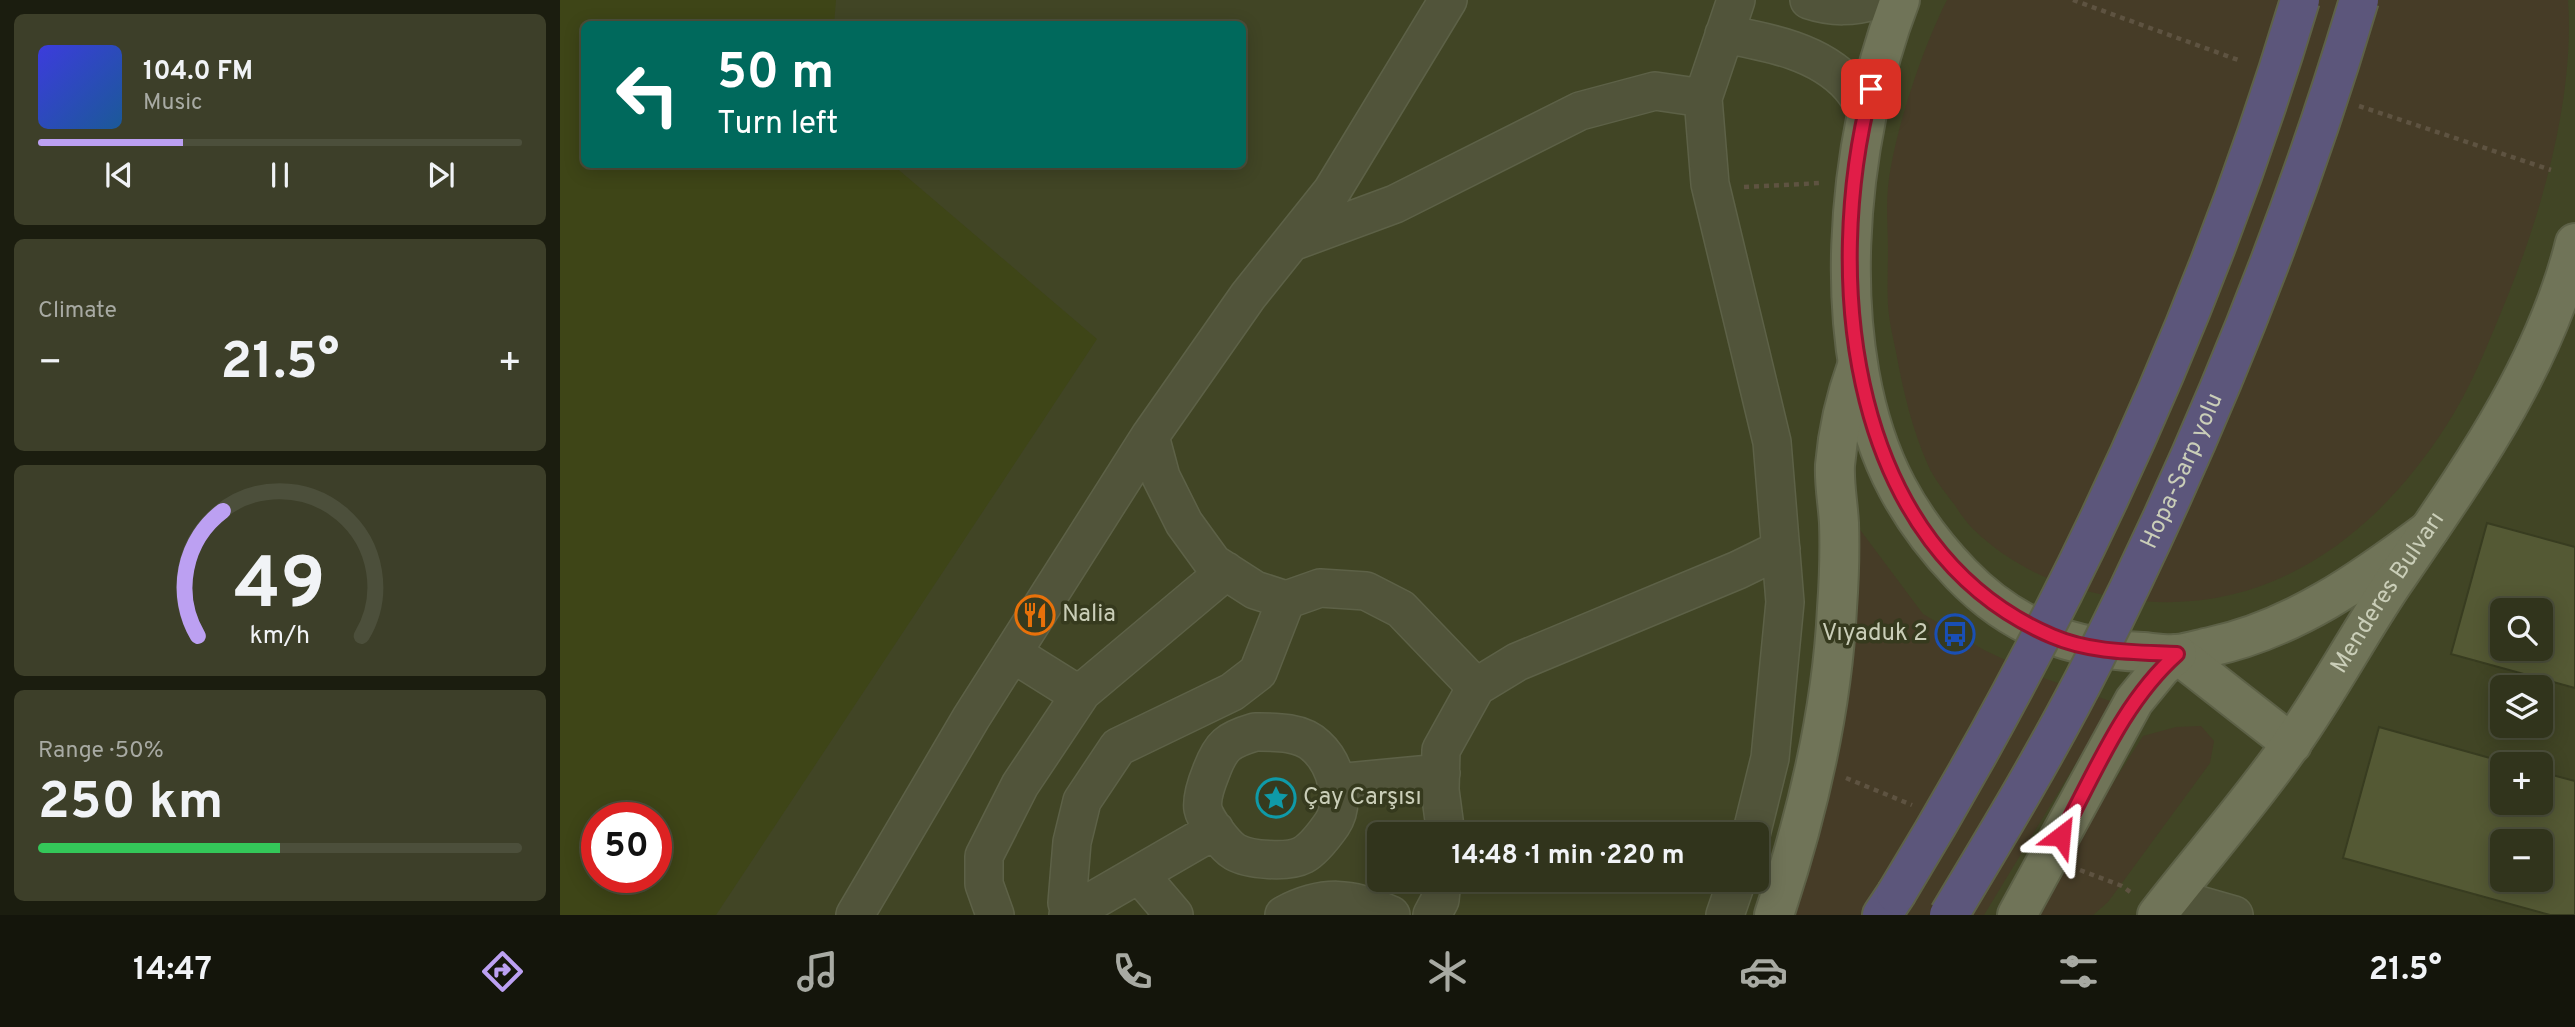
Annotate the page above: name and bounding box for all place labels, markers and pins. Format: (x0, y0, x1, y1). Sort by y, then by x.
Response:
pin (1841, 59, 1901, 119)
restaurant icon: Nalia (1014, 594, 1056, 636)
place label: Nalia (1062, 600, 1116, 630)
bus stop icon: Vıyaduk 2 (1934, 613, 1976, 655)
place label: Vıyaduk 2 (1822, 619, 1928, 649)
place icon: Çay Carşısı (1255, 777, 1297, 819)
place label: Çay Carşısı (1303, 783, 1422, 813)

